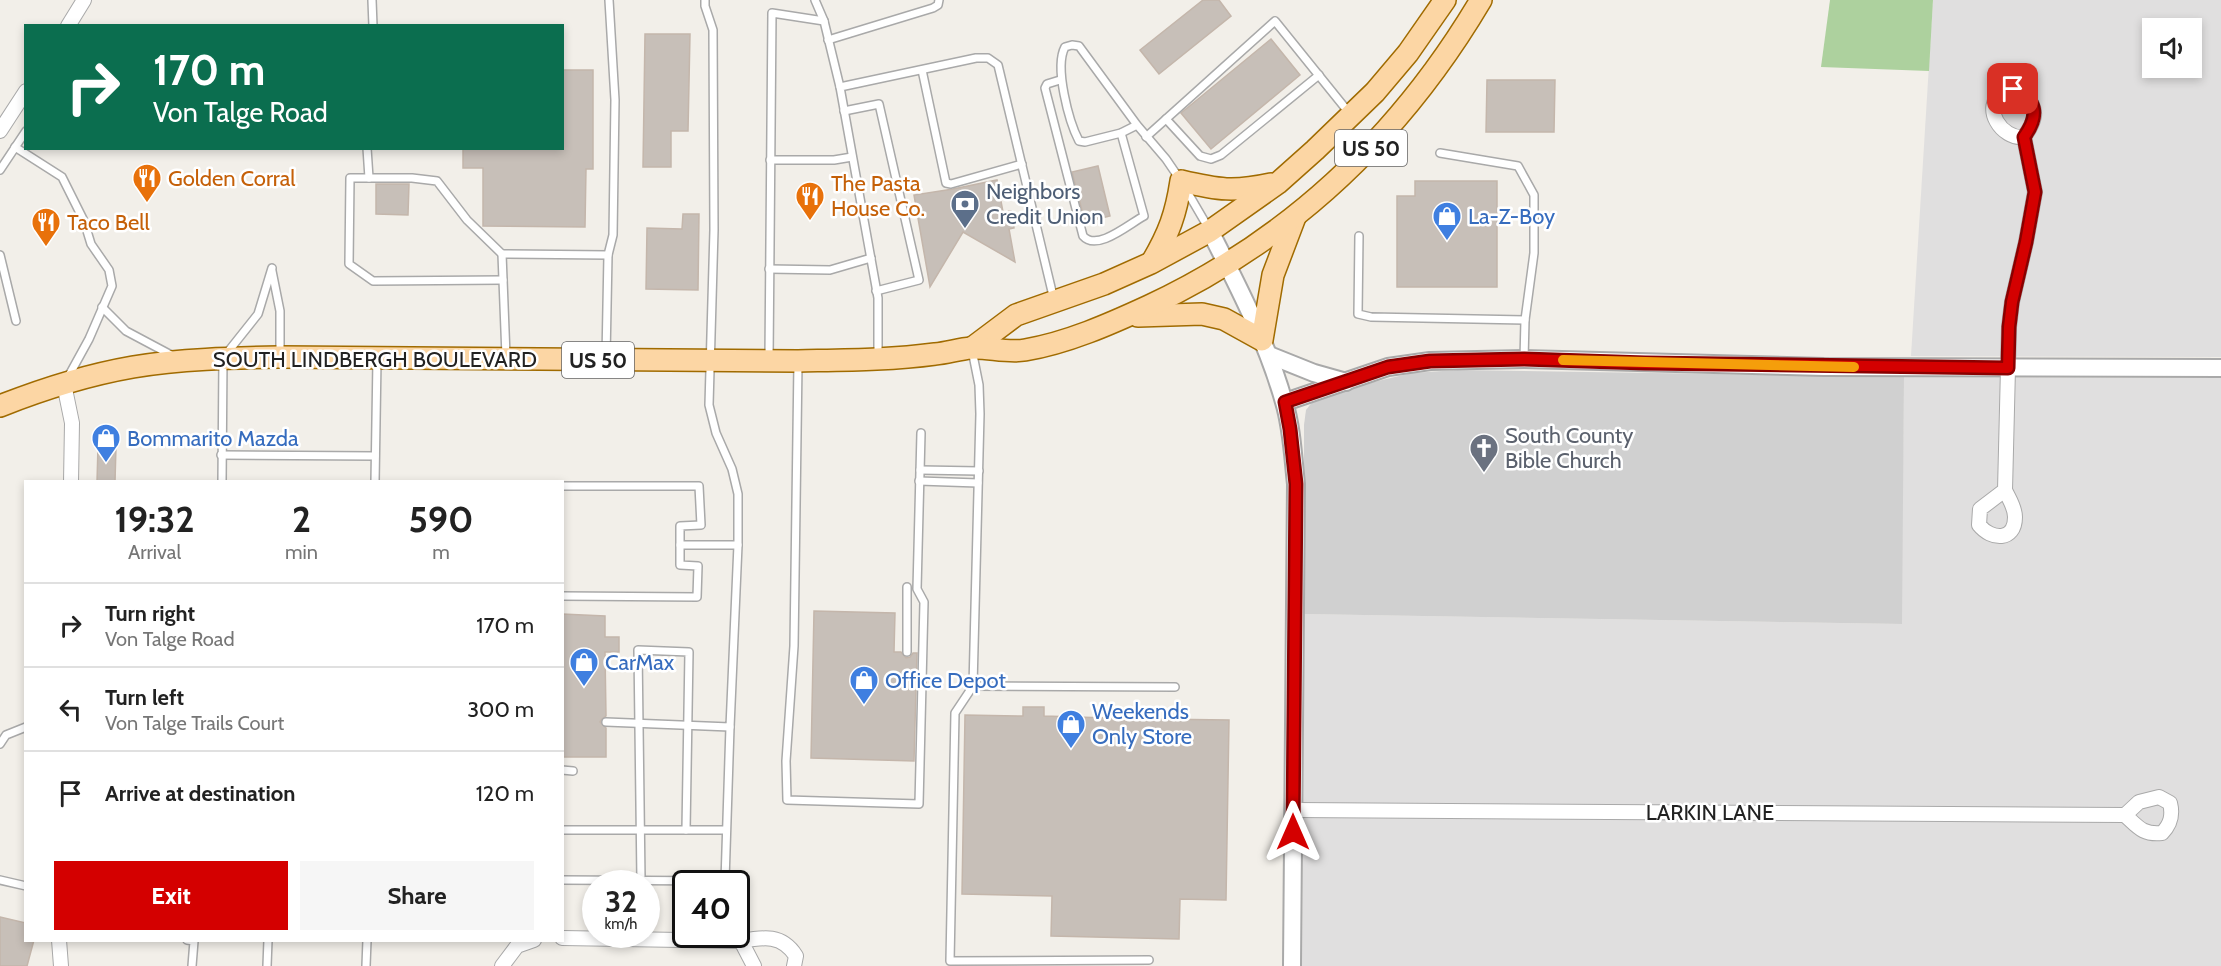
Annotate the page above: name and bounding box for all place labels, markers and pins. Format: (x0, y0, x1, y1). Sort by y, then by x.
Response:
pin (1987, 63, 2038, 114)
restaurant icon: Golden Corral (131, 162, 163, 204)
place label: Golden Corral (168, 165, 296, 192)
place label: The Pasta House Co. (831, 170, 925, 222)
place label: Neighbors Credit Union (986, 178, 1104, 230)
restaurant icon: The Pasta House Co. (794, 180, 826, 222)
bank icon: Neighbors Credit Union (949, 188, 981, 230)
shop icon: La-Z-Boy (1431, 200, 1463, 242)
place label: La-Z-Boy (1468, 203, 1555, 230)
restaurant icon: Taco Bell (30, 206, 62, 248)
place label: Taco Bell (67, 209, 150, 236)
shop icon: Bommarito Mazda (90, 422, 122, 464)
place label: South County Bible Church (1505, 422, 1633, 474)
place label: Bommarito Mazda (127, 425, 299, 452)
church icon: South County Bible Church (1468, 432, 1500, 474)
shop icon: CarMax (568, 646, 600, 688)
place label: CarMax (605, 649, 675, 676)
shop icon: Office Depot (848, 664, 880, 706)
place label: Office Depot (885, 667, 1006, 694)
place label: Weekends Only Store (1092, 698, 1192, 750)
shop icon: Weekends Only Store (1055, 708, 1087, 750)

